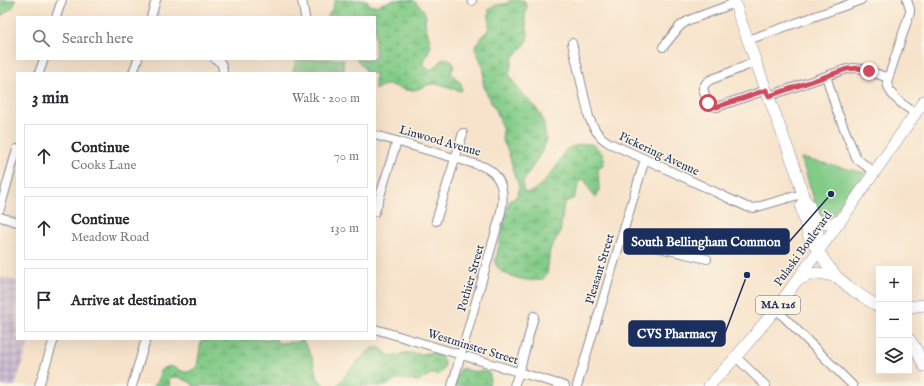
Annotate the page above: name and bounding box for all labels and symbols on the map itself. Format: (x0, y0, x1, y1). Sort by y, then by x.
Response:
route end (860, 62, 878, 80)
route start (699, 94, 717, 112)
street label: Linwood Avenue (397, 122, 483, 160)
street label: Pickering Avenue (616, 129, 702, 179)
street label: Pulaski Boulevard (771, 208, 835, 289)
callout: South Bellingham Common (624, 229, 789, 254)
street label: Pleasant Street (582, 232, 618, 306)
text: South Bellingham Common (631, 234, 781, 251)
street label: Pothier Street (454, 243, 488, 313)
road number: MA 126 (756, 296, 800, 314)
callout: CVS Pharmacy (629, 321, 725, 346)
street label: Westminster Street (426, 326, 520, 368)
text: CVS Pharmacy (637, 326, 717, 343)

